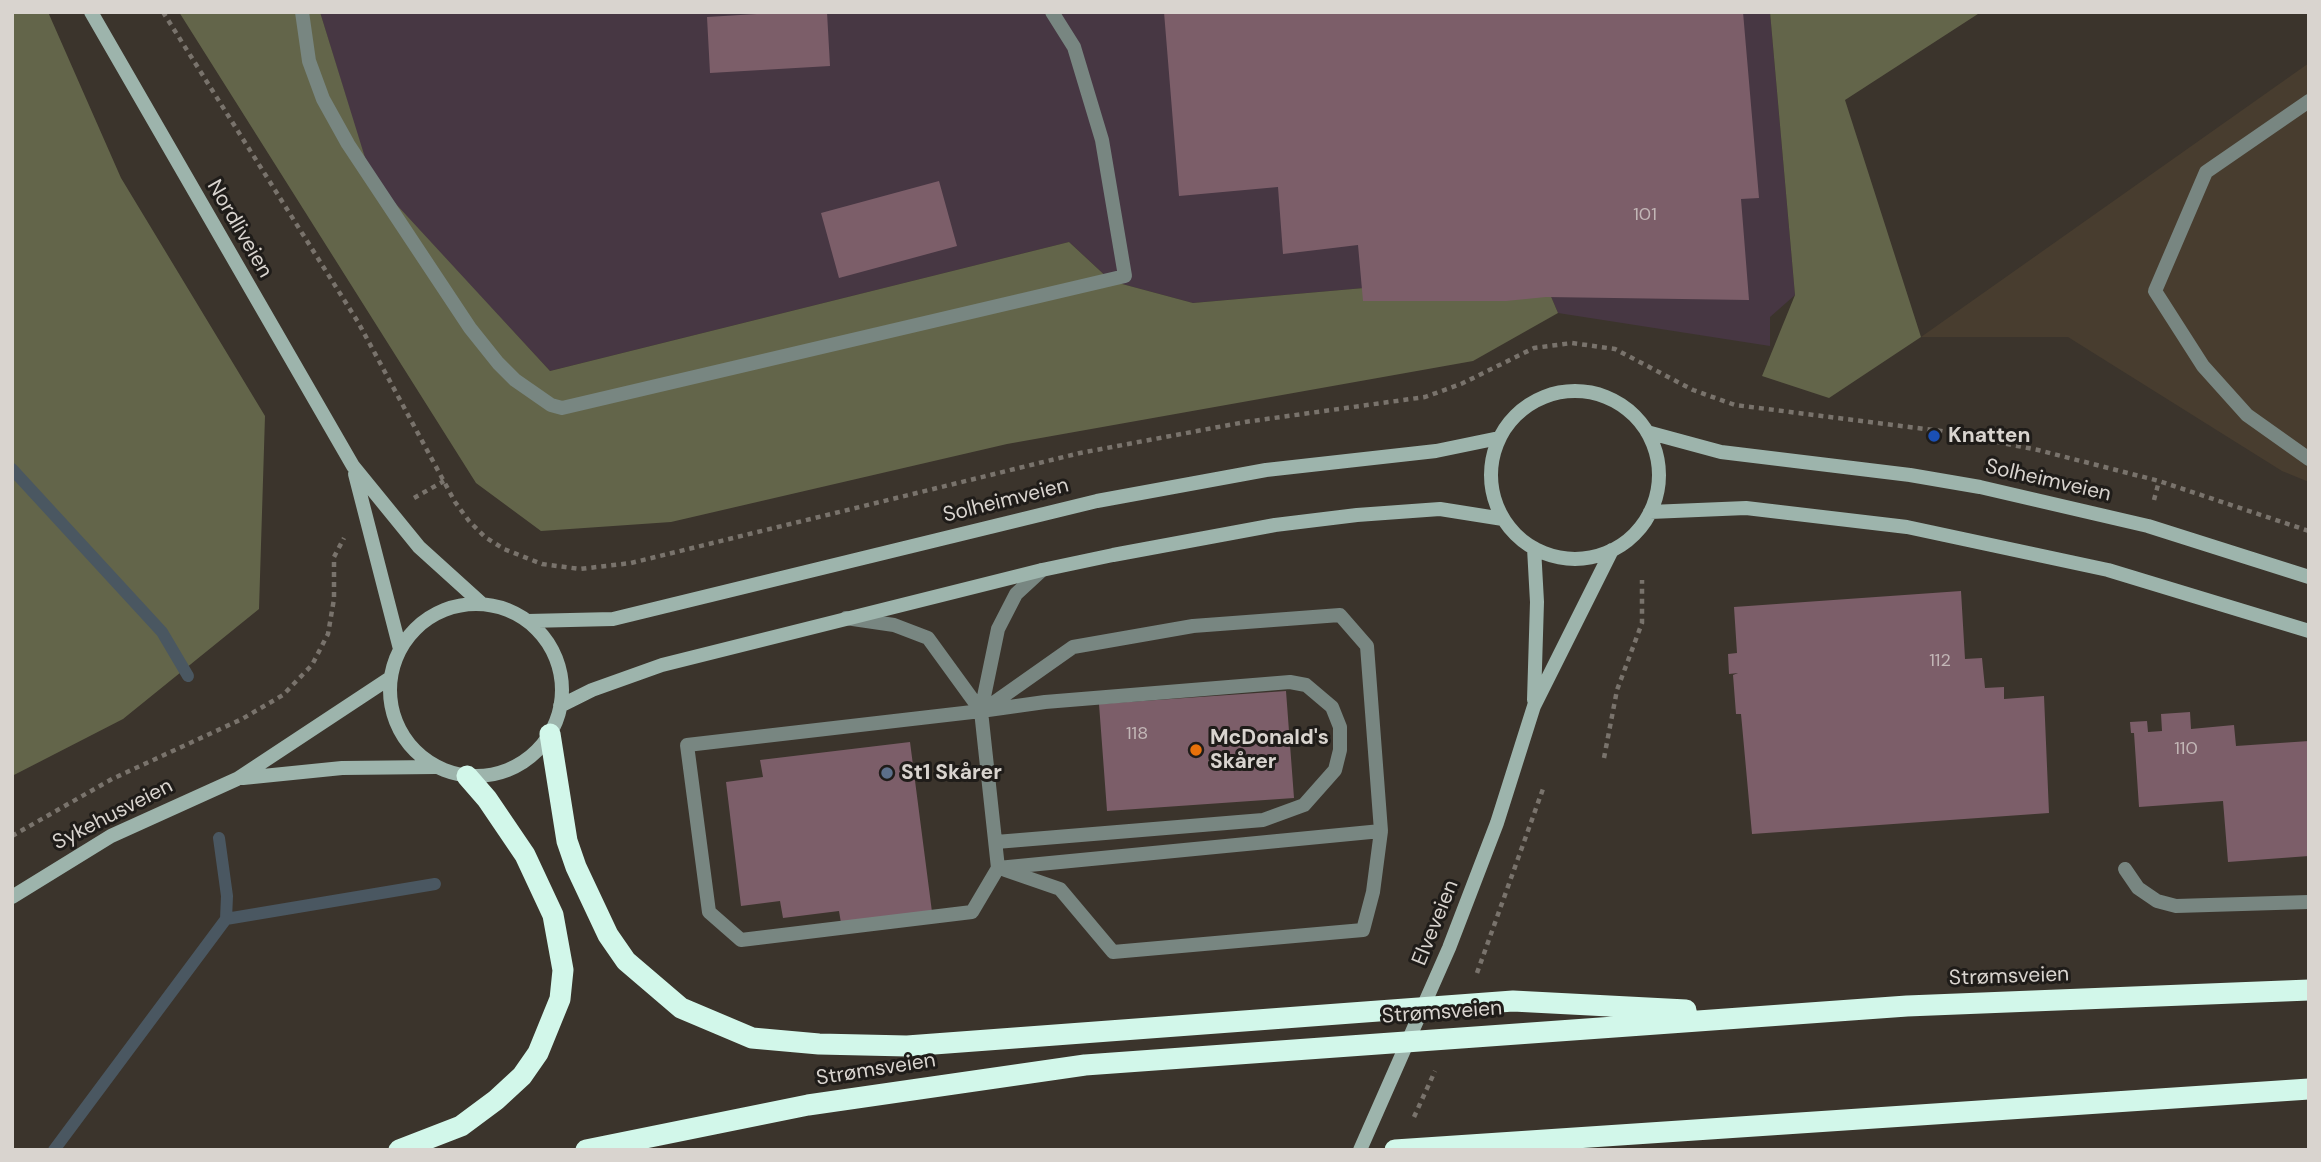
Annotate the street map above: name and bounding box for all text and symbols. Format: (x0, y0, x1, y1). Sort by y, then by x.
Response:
street label: Nordliveien (201, 176, 277, 282)
house number: 101 (1633, 204, 1657, 226)
place label: Knatten (1948, 423, 2030, 449)
marker: Knatten (1926, 428, 1942, 444)
street label: Solheimveien (1983, 454, 2113, 508)
street label: Solheimveien (941, 473, 1071, 529)
house number: 112 (1929, 650, 1951, 672)
house number: 118 (1126, 723, 1148, 745)
place label: McDonald's Skårer (1210, 725, 1329, 775)
house number: 110 (2174, 738, 2198, 760)
marker: McDonald's Skårer (1188, 742, 1204, 758)
place label: St1 Skårer (901, 760, 1002, 786)
marker: St1 Skårer (879, 765, 895, 781)
street label: Sykehusveien (49, 774, 177, 856)
street label: Elveveien (1407, 877, 1465, 969)
street label: Strømsveien (1948, 962, 2070, 992)
street label: Strømsveien (1381, 996, 1503, 1030)
street label: Strømsveien (815, 1048, 937, 1092)

